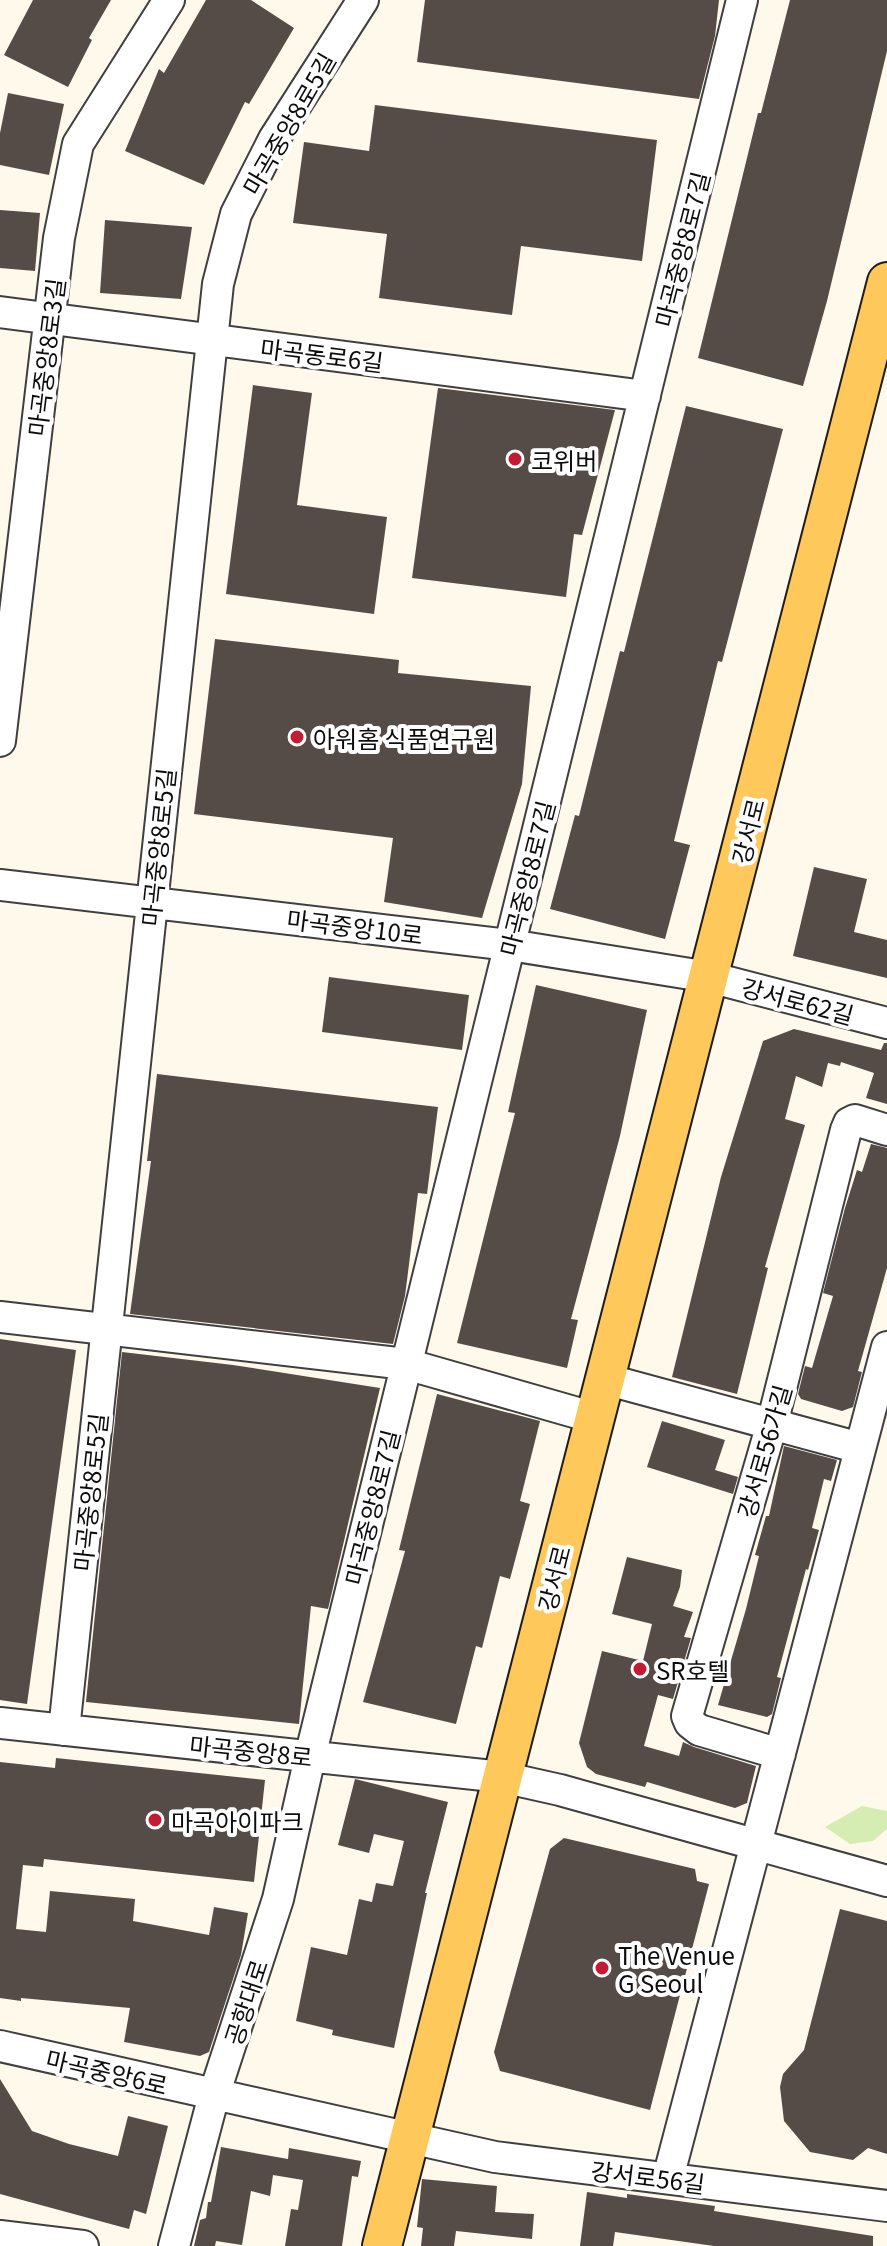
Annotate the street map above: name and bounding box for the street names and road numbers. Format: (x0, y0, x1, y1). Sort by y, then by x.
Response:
street label: 마곡중앙8로5길 (233, 45, 343, 201)
street label: 마곡중앙8로7길 (645, 168, 717, 330)
street label: 마곡중앙8로3길 (18, 276, 72, 438)
street label: 마곡동로6길 (258, 329, 386, 379)
street label: 마곡중앙8로5길 (131, 766, 183, 928)
street label: 강서로 (722, 795, 772, 867)
street label: 마곡중앙8로7길 (490, 797, 562, 959)
street label: 마곡중앙10로 (285, 900, 425, 952)
street label: 강서로62길 (738, 968, 858, 1032)
street label: 강서로56가길 (727, 1380, 799, 1522)
street label: 마곡중앙8로5길 (63, 1411, 115, 1573)
street label: 마곡중앙8로7길 (335, 1426, 407, 1588)
street label: 강서로 (528, 1542, 578, 1614)
street label: 마곡중앙8로 (188, 1726, 314, 1774)
street label: 공항대로 (215, 1955, 275, 2049)
street label: 마곡중앙6로 (43, 2040, 171, 2102)
street label: 강서로56길 (589, 2152, 707, 2200)

